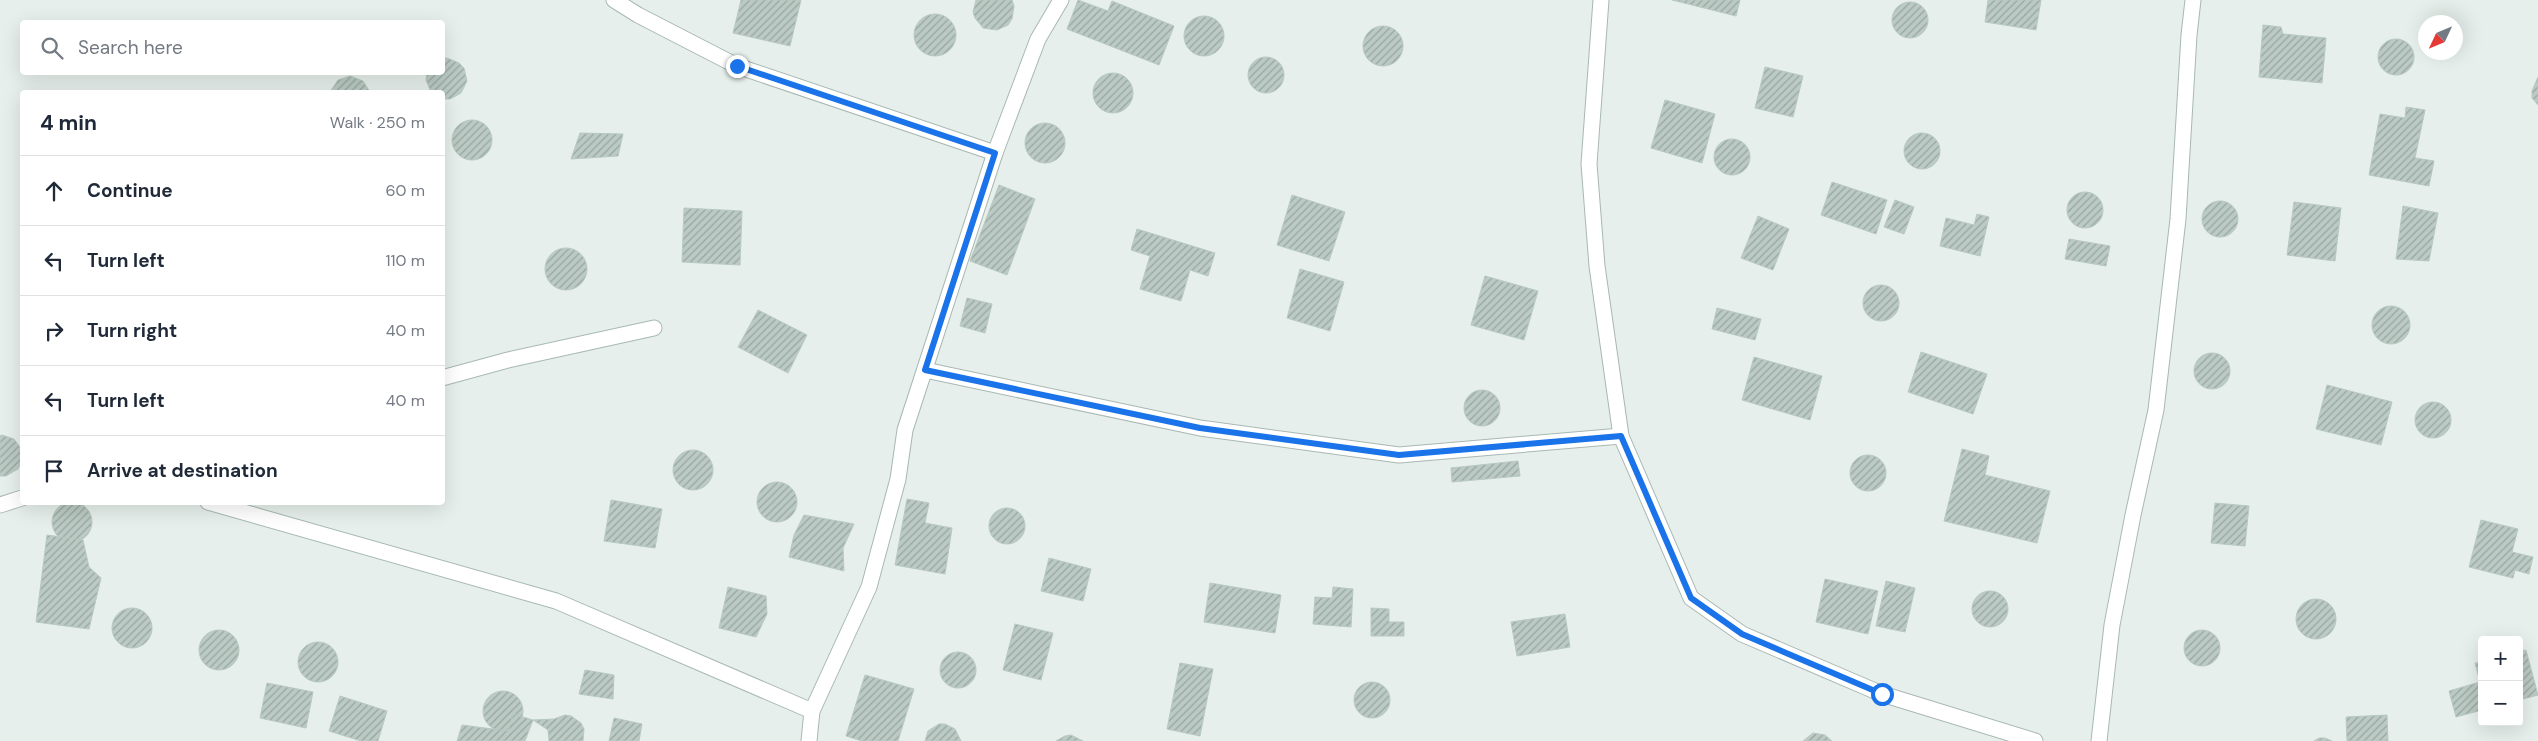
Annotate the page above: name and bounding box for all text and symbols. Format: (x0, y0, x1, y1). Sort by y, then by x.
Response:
north arrow (2418, 15, 2463, 60)
search box (20, 20, 445, 75)
icon: search (38, 34, 66, 62)
text: Search here (78, 35, 183, 60)
route end (726, 55, 749, 78)
text: 4 min (40, 109, 97, 137)
text: Walk · 250 m (330, 112, 425, 133)
icon: ahead (40, 177, 68, 205)
text: Continue (87, 178, 173, 203)
text: 60 m (385, 180, 425, 201)
icon: left (40, 247, 68, 275)
text: Turn left (87, 248, 165, 273)
text: 110 m (386, 250, 425, 271)
icon: right (40, 317, 68, 345)
text: Turn right (87, 318, 177, 343)
text: 40 m (386, 320, 425, 341)
icon: left (40, 387, 68, 415)
text: Turn left (87, 388, 165, 413)
text: 40 m (386, 390, 425, 411)
icon: arrive (40, 457, 68, 485)
text: Arrive at destination (87, 458, 278, 483)
map controls (2478, 636, 2523, 726)
button: + (2478, 636, 2523, 681)
button: − (2478, 681, 2523, 726)
route start (1871, 683, 1894, 706)

